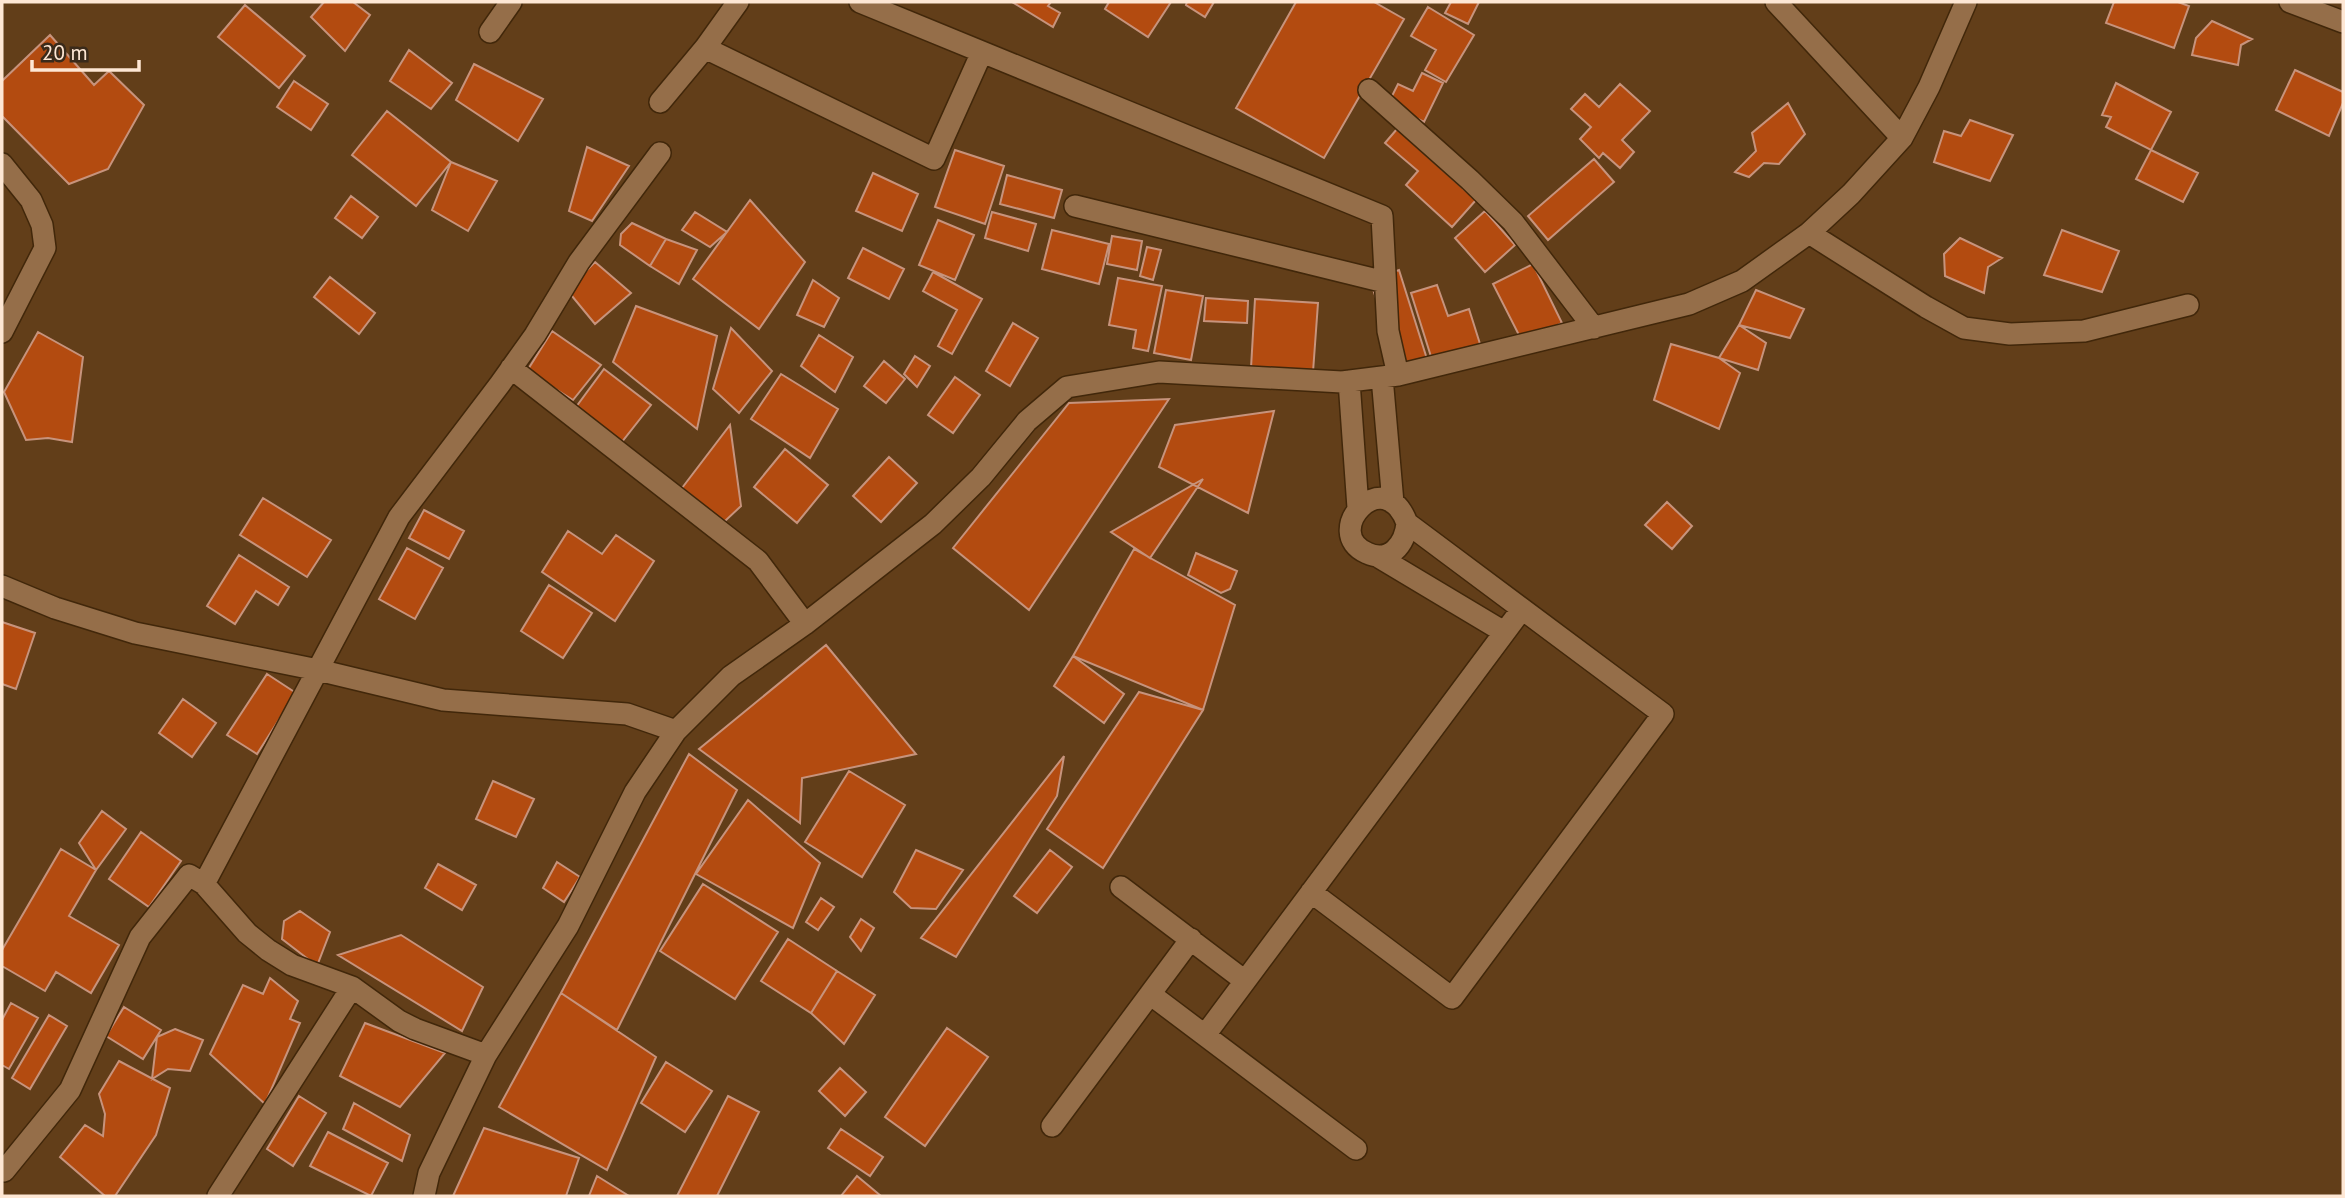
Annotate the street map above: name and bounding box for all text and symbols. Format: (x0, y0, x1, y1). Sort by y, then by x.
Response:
scale bar (32, 28, 138, 72)
text: 20 m (42, 39, 88, 66)

